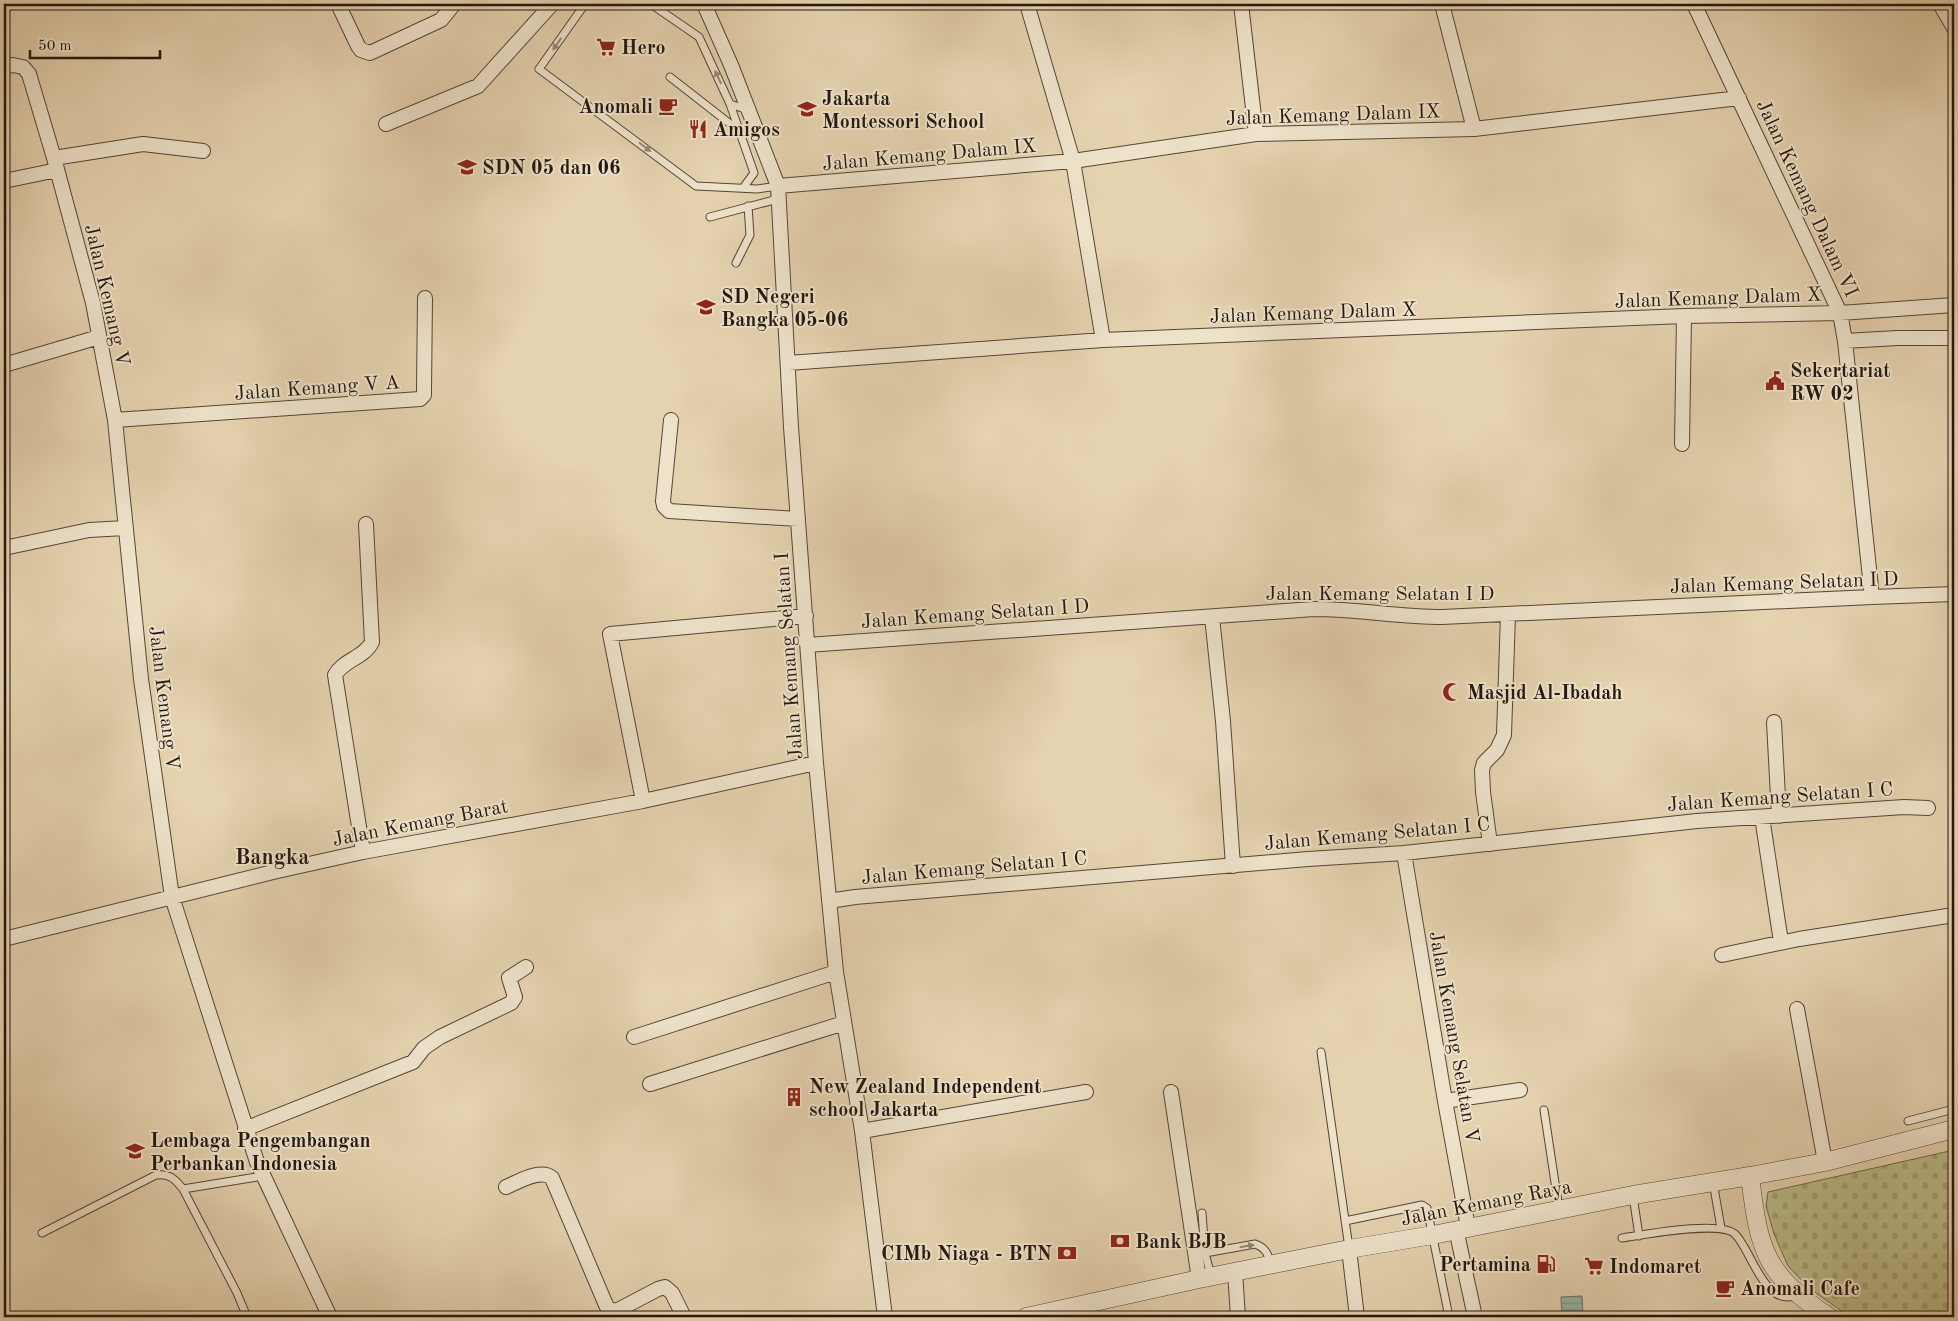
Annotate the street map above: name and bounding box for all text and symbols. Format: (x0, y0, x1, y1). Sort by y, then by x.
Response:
scale bar (30, 28, 160, 60)
supermarket icon: Hero (595, 36, 617, 58)
one-way arrow (552, 37, 562, 50)
text: 50 m (38, 39, 72, 54)
place label: Hero (621, 39, 666, 59)
one-way arrow (713, 70, 721, 84)
place label: Jakarta Montessori School (822, 90, 984, 133)
cafe icon: Anomali (657, 95, 679, 117)
street label: Jalan Kemang Dalam VI (1752, 97, 1861, 301)
place label: Anomali (578, 98, 653, 118)
school or university icon: Jakarta Montessori School (796, 98, 818, 120)
street label: Jalan Kemang Dalam IX (1225, 102, 1441, 130)
restaurant icon: Amigos (687, 118, 709, 140)
place label: Amigos (713, 121, 780, 141)
street label: Jalan Kemang Dalam IX (821, 137, 1037, 175)
one-way arrow (638, 142, 651, 153)
school or university icon: SDN 05 dan 06 (456, 156, 478, 178)
place label: SDN 05 dan 06 (482, 158, 621, 179)
street label: Jalan Kemang V (80, 223, 132, 368)
street label: Jalan Kemang Dalam X (1614, 285, 1822, 313)
place label: SD Negeri Bangka 05-06 (721, 288, 848, 331)
school or university icon: SD Negeri Bangka 05-06 (695, 296, 717, 318)
street label: Jalan Kemang Dalam X (1209, 300, 1417, 328)
place label: Sekertariat RW 02 (1790, 362, 1891, 405)
public building icon: Sekertariat RW 02 (1764, 370, 1786, 392)
street label: Jalan Kemang V A (234, 373, 401, 405)
street label: Jalan Kemang Selatan I (773, 551, 807, 760)
street label: Jalan Kemang Selatan I D (1669, 570, 1899, 598)
street label: Jalan Kemang Selatan I D (1266, 585, 1494, 605)
street label: Jalan Kemang Selatan I D (860, 597, 1090, 633)
street label: Jalan Kemang V (144, 625, 182, 771)
mosque icon: Masjid Al-Ibadah (1441, 681, 1463, 703)
place label: Masjid Al-Ibadah (1467, 684, 1623, 704)
street label: Jalan Kemang Selatan I C (1666, 780, 1894, 816)
street label: Jalan Kemang Barat (331, 797, 510, 851)
street label: Jalan Kemang Selatan I C (1263, 815, 1491, 855)
district label: Bangka (235, 847, 309, 869)
street label: Jalan Kemang Selatan I C (860, 849, 1088, 889)
street label: Jalan Kemang Selatan V (1424, 930, 1482, 1145)
place label: New Zealand Independent school Jakarta (809, 1078, 1041, 1121)
building icon: New Zealand Independent school Jakarta (783, 1086, 805, 1108)
place label: Lembaga Pengembangan Perbankan Indonesia (150, 1132, 371, 1175)
school or university icon: Lembaga Pengembangan Perbankan Indonesia (124, 1140, 146, 1162)
street label: Jalan Kemang Raya (1399, 1178, 1573, 1230)
bank icon: Bank BJB (1109, 1230, 1131, 1252)
place label: Bank BJB (1135, 1233, 1226, 1253)
one-way arrow (1239, 1241, 1255, 1249)
bank icon: CIMb Niaga - BTN (1056, 1242, 1078, 1264)
place label: CIMb Niaga - BTN (881, 1245, 1053, 1265)
fuel station icon: Pertamina (1535, 1253, 1557, 1275)
supermarket icon: Indomaret (1583, 1255, 1605, 1277)
place label: Pertamina (1439, 1256, 1531, 1276)
place label: Indomaret (1609, 1258, 1701, 1278)
cafe icon: Anomali Cafe (1714, 1277, 1736, 1299)
place label: Anomali Cafe (1740, 1280, 1860, 1300)

